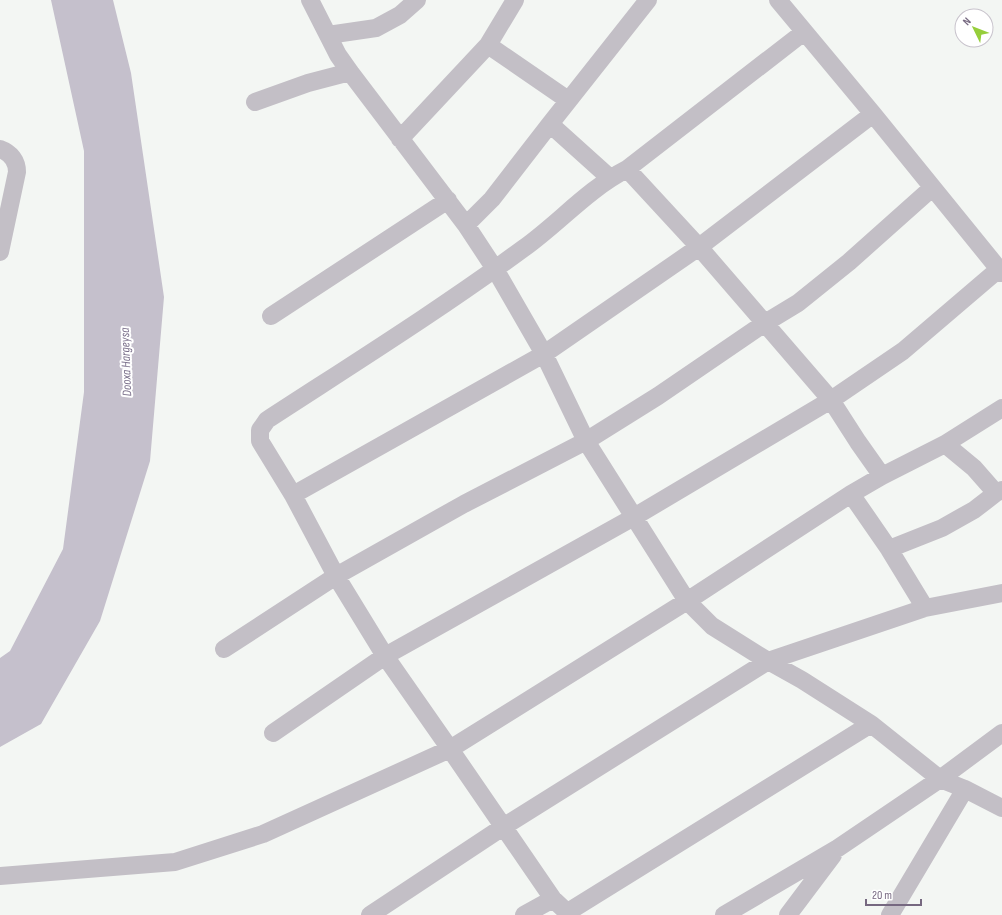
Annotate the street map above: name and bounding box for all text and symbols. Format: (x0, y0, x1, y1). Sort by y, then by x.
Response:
north arrow (954, 8, 994, 48)
text: N (960, 15, 974, 28)
water label: Dooxa Hargeysa (117, 327, 135, 397)
scale bar (866, 881, 921, 907)
text: 20 m (872, 888, 892, 903)

